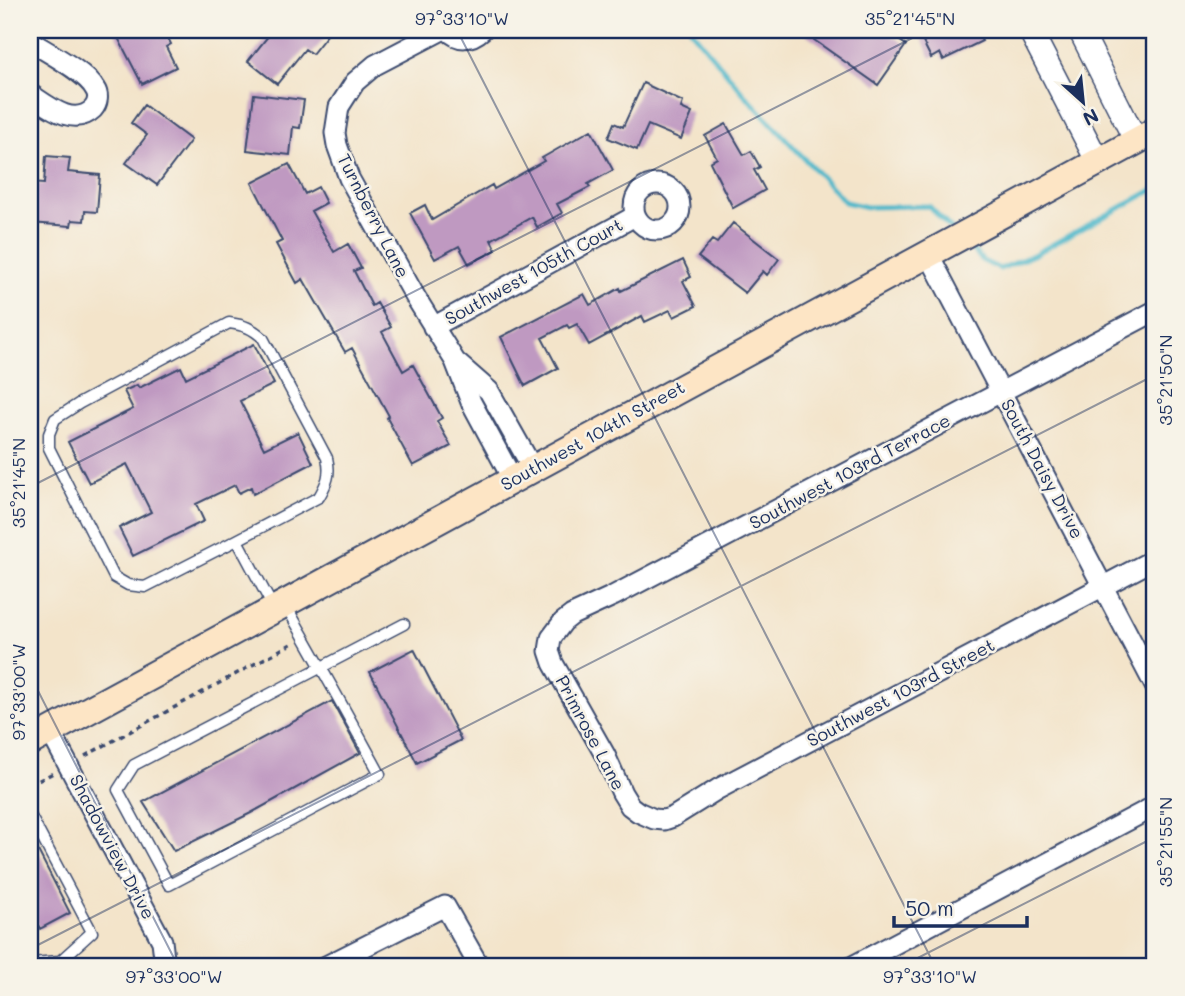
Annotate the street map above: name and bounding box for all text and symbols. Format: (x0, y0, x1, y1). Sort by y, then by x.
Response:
text: 97°33'10"W (415, 6, 509, 30)
text: 35°21'45"N (865, 6, 955, 30)
north arrow (1048, 66, 1118, 136)
text: N (1079, 103, 1103, 132)
street label: Turnberry Lane (332, 149, 416, 282)
street label: Southwest 105th Court (440, 212, 627, 330)
text: 35°21'50"N (1153, 334, 1177, 426)
street label: Southwest 104th Street (496, 374, 689, 496)
street label: South Daisy Drive (996, 394, 1090, 543)
street label: Southwest 103rd Terrace (745, 408, 954, 534)
text: 35°21'45"N (6, 438, 30, 528)
street label: Southwest 103rd Street (802, 632, 999, 752)
text: 97°33'00"W (6, 643, 30, 741)
street label: Primrose Lane (550, 671, 631, 794)
street label: Shadowview Drive (64, 770, 161, 923)
text: 35°21'55"N (1153, 797, 1177, 887)
scale bar (894, 884, 1028, 928)
text: 50 m (905, 894, 954, 921)
text: 97°33'00"W (125, 964, 223, 988)
text: 97°33'10"W (883, 964, 977, 988)

